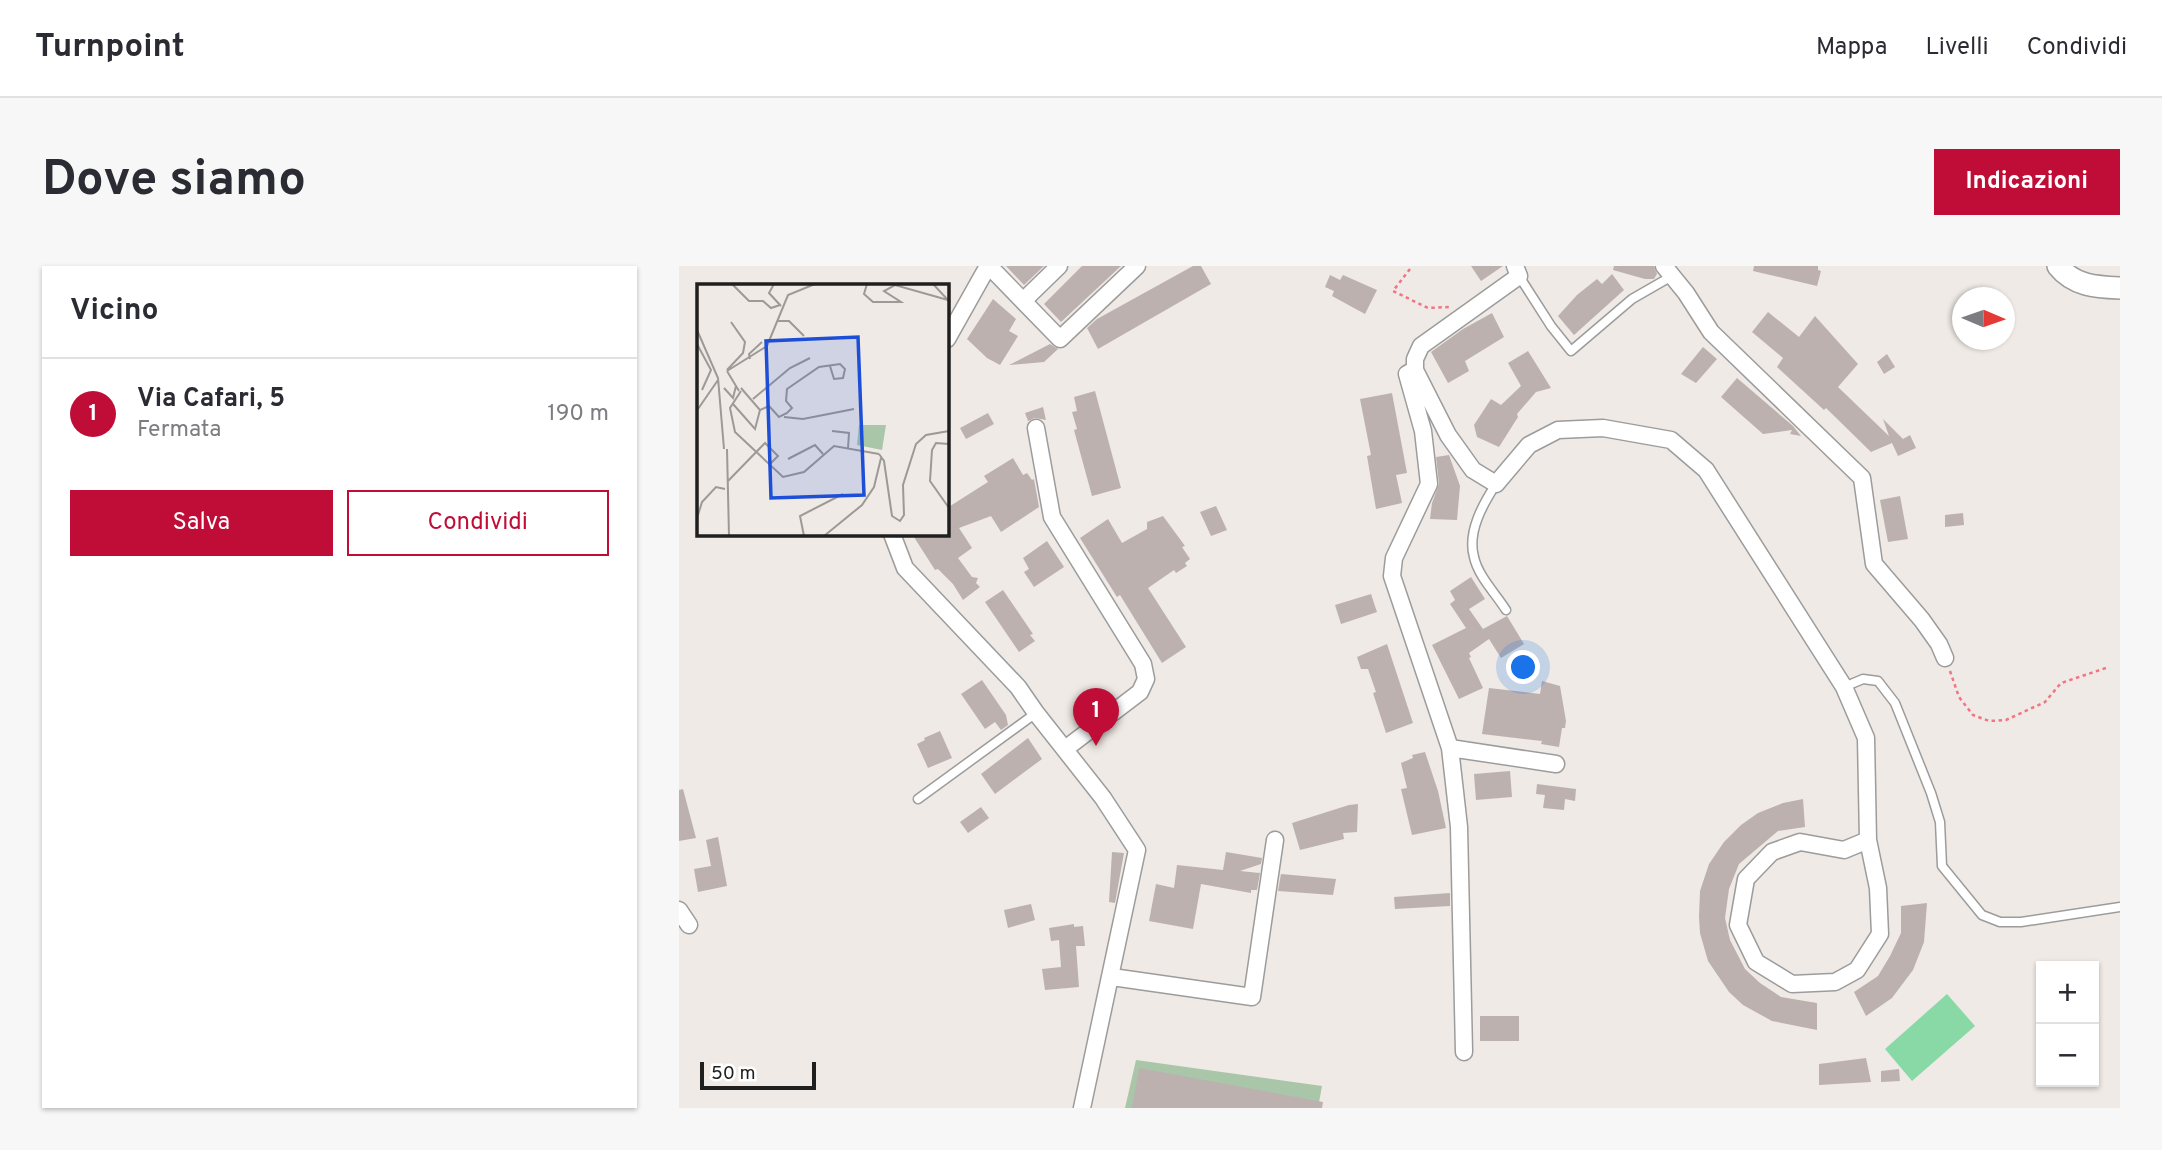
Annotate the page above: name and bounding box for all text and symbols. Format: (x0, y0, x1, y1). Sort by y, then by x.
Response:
text: Turnpoint (35, 27, 185, 69)
text: Mappa (1816, 33, 1887, 63)
text: Livelli (1925, 33, 1989, 63)
text: Condividi (2027, 33, 2127, 63)
button: Indicazioni (1934, 149, 2120, 215)
text: Dove siamo (42, 151, 306, 213)
inset map (697, 284, 949, 536)
north arrow (1952, 287, 2015, 350)
text: Vicino (70, 293, 159, 330)
text: Via Cafari, 5 (137, 383, 285, 416)
text: 1 (88, 400, 98, 429)
text: 190 m (547, 400, 609, 429)
text: Fermata (137, 416, 221, 445)
button: Salva (70, 490, 333, 556)
button: Condividi (347, 490, 609, 556)
your location (1506, 650, 1540, 684)
pin: 1 (1073, 688, 1119, 746)
map controls (2036, 961, 2099, 1087)
button: + (2036, 961, 2099, 1024)
button: − (2036, 1024, 2099, 1087)
scale bar (700, 1059, 815, 1091)
text: 50 m (711, 1062, 756, 1086)

